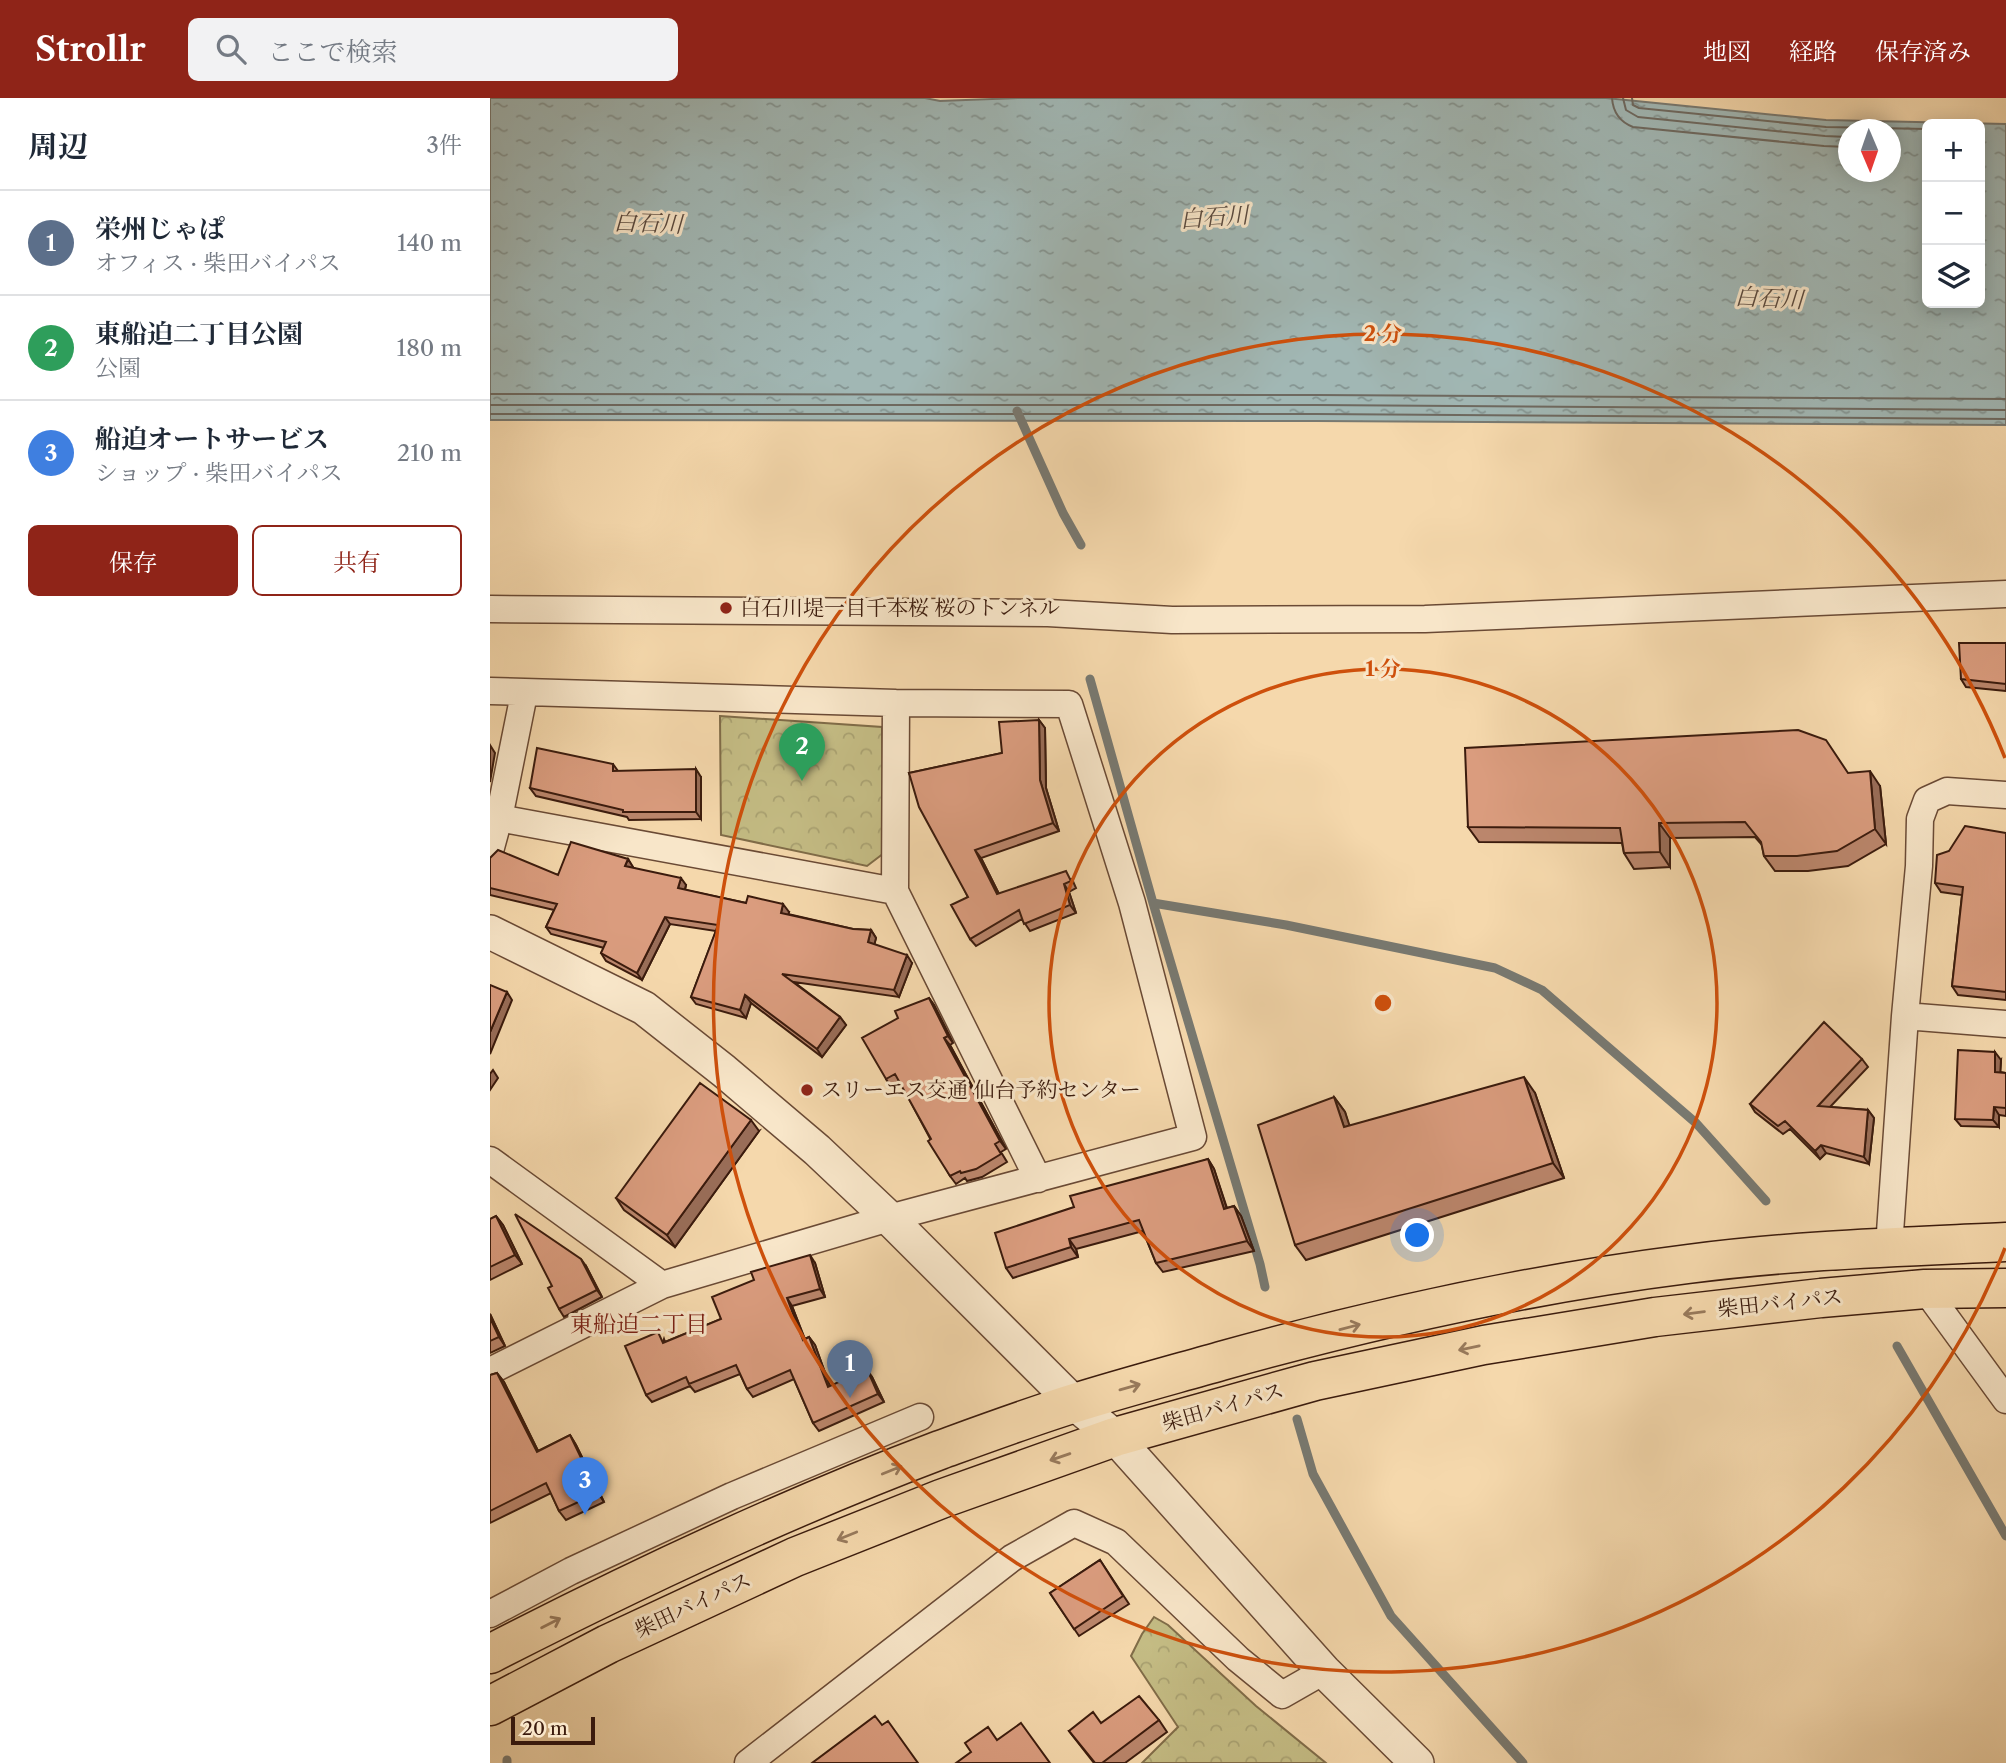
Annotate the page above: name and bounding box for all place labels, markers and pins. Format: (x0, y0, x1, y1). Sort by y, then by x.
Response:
place label: 白石川堤一目千本桜 桜のトンネル (740, 595, 1060, 620)
marker: 白石川堤一目千本桜 桜のトンネル (718, 600, 734, 616)
pin: 2 (779, 723, 825, 781)
centre of rings (1371, 991, 1395, 1015)
place label: スリーエス交通 仙台予約センター (821, 1077, 1141, 1102)
marker: スリーエス交通 仙台予約センター (799, 1082, 815, 1098)
pin: 1 (827, 1340, 873, 1398)
pin: 3 (562, 1457, 608, 1515)

